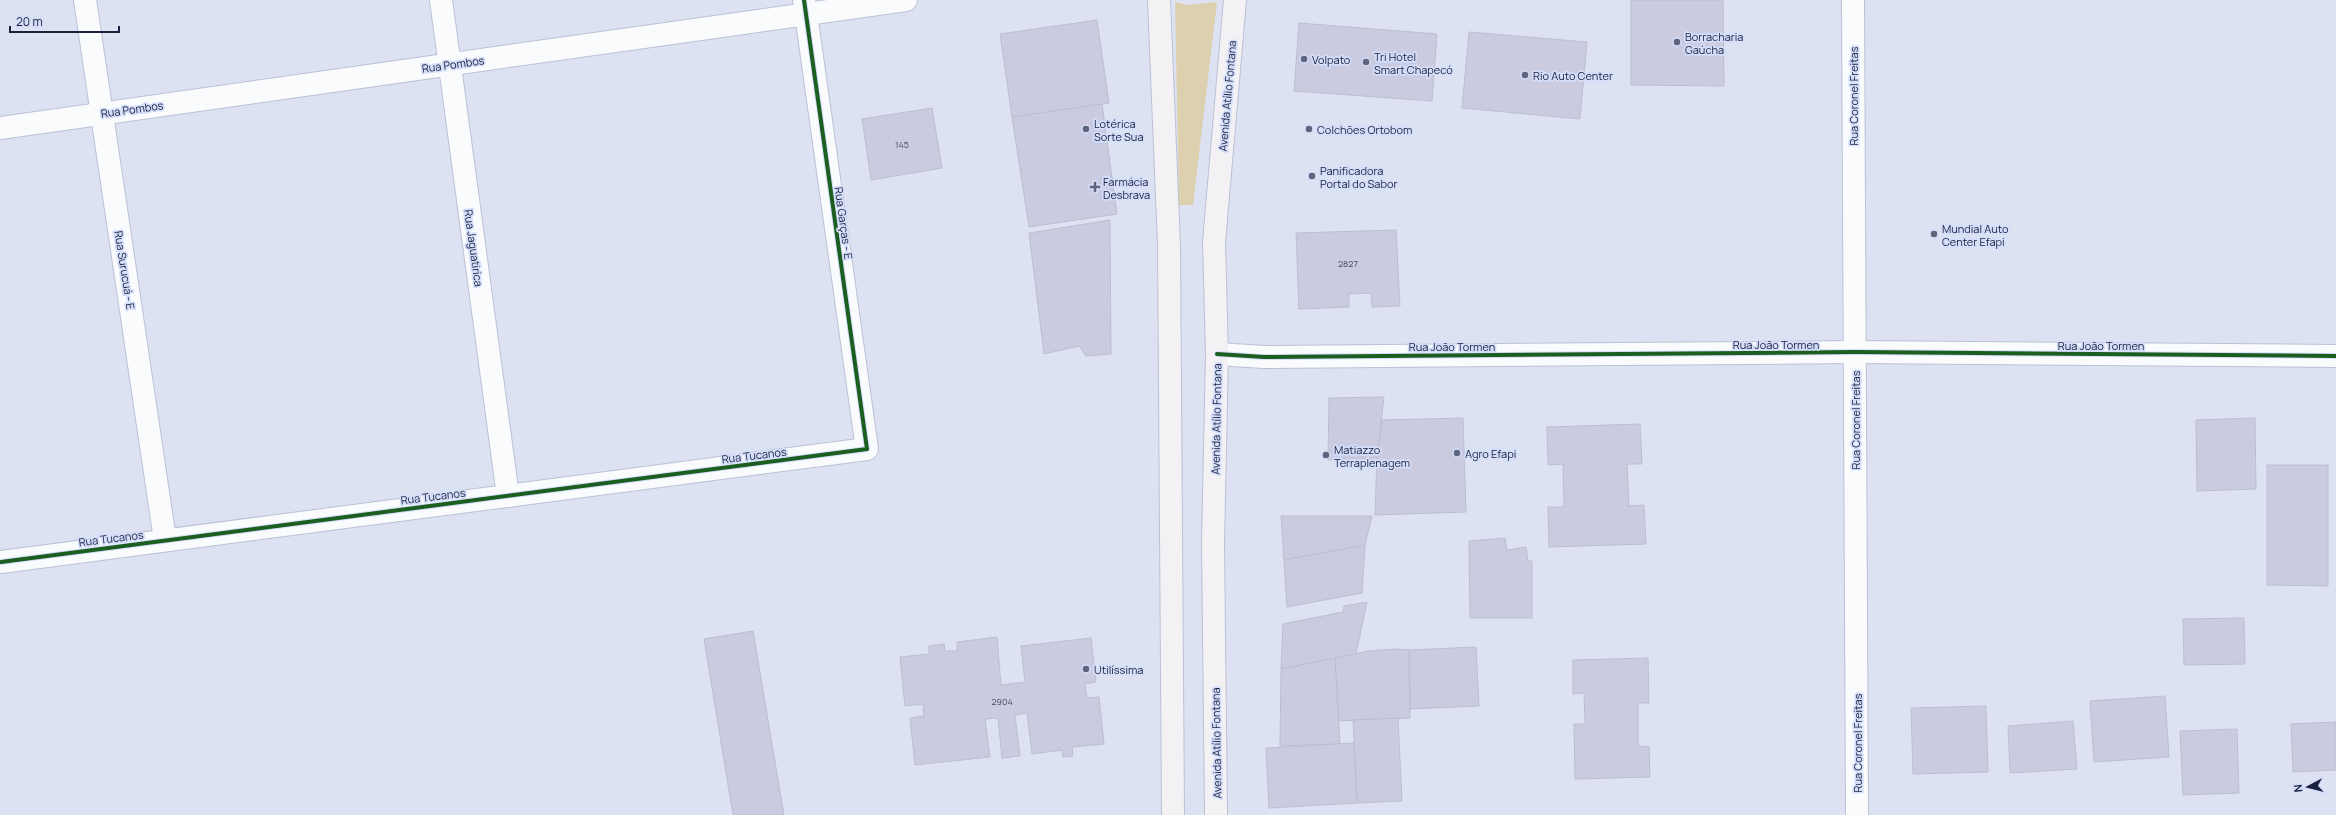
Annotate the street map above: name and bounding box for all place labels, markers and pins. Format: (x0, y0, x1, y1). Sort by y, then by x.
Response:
place label: Borracharia Gaúcha (1685, 29, 1743, 57)
marker: Borracharia Gaúcha (1672, 37, 1682, 47)
place label: Tri Hotel Smart Chapecó (1374, 49, 1453, 77)
place label: Volpato (1312, 52, 1351, 67)
marker: Volpato (1299, 54, 1309, 64)
marker: Tri Hotel Smart Chapecó (1361, 57, 1371, 67)
place label: Rio Auto Center (1533, 68, 1613, 83)
marker: Rio Auto Center (1520, 70, 1530, 80)
place label: Lotérica Sorte Sua (1094, 116, 1144, 144)
place label: Colchões Ortobom (1317, 122, 1412, 137)
marker: Lotérica Sorte Sua (1081, 124, 1091, 134)
marker: Colchões Ortobom (1304, 124, 1314, 134)
place label: Panificadora Portal do Sabor (1320, 163, 1397, 191)
marker: Panificadora Portal do Sabor (1307, 171, 1317, 181)
place label: Farmácia Desbrava (1103, 174, 1150, 202)
marker: Farmácia Desbrava (1090, 182, 1100, 192)
place label: Mundial Auto Center Efapi (1942, 221, 2009, 249)
marker: Mundial Auto Center Efapi (1929, 229, 1939, 239)
place label: Matiazzo Terraplenagem (1334, 442, 1410, 470)
place label: Agro Efapi (1465, 446, 1516, 461)
marker: Agro Efapi (1452, 448, 1462, 458)
marker: Matiazzo Terraplenagem (1321, 450, 1331, 460)
place label: Utilíssima (1094, 662, 1143, 677)
marker: Utilíssima (1081, 664, 1091, 674)

